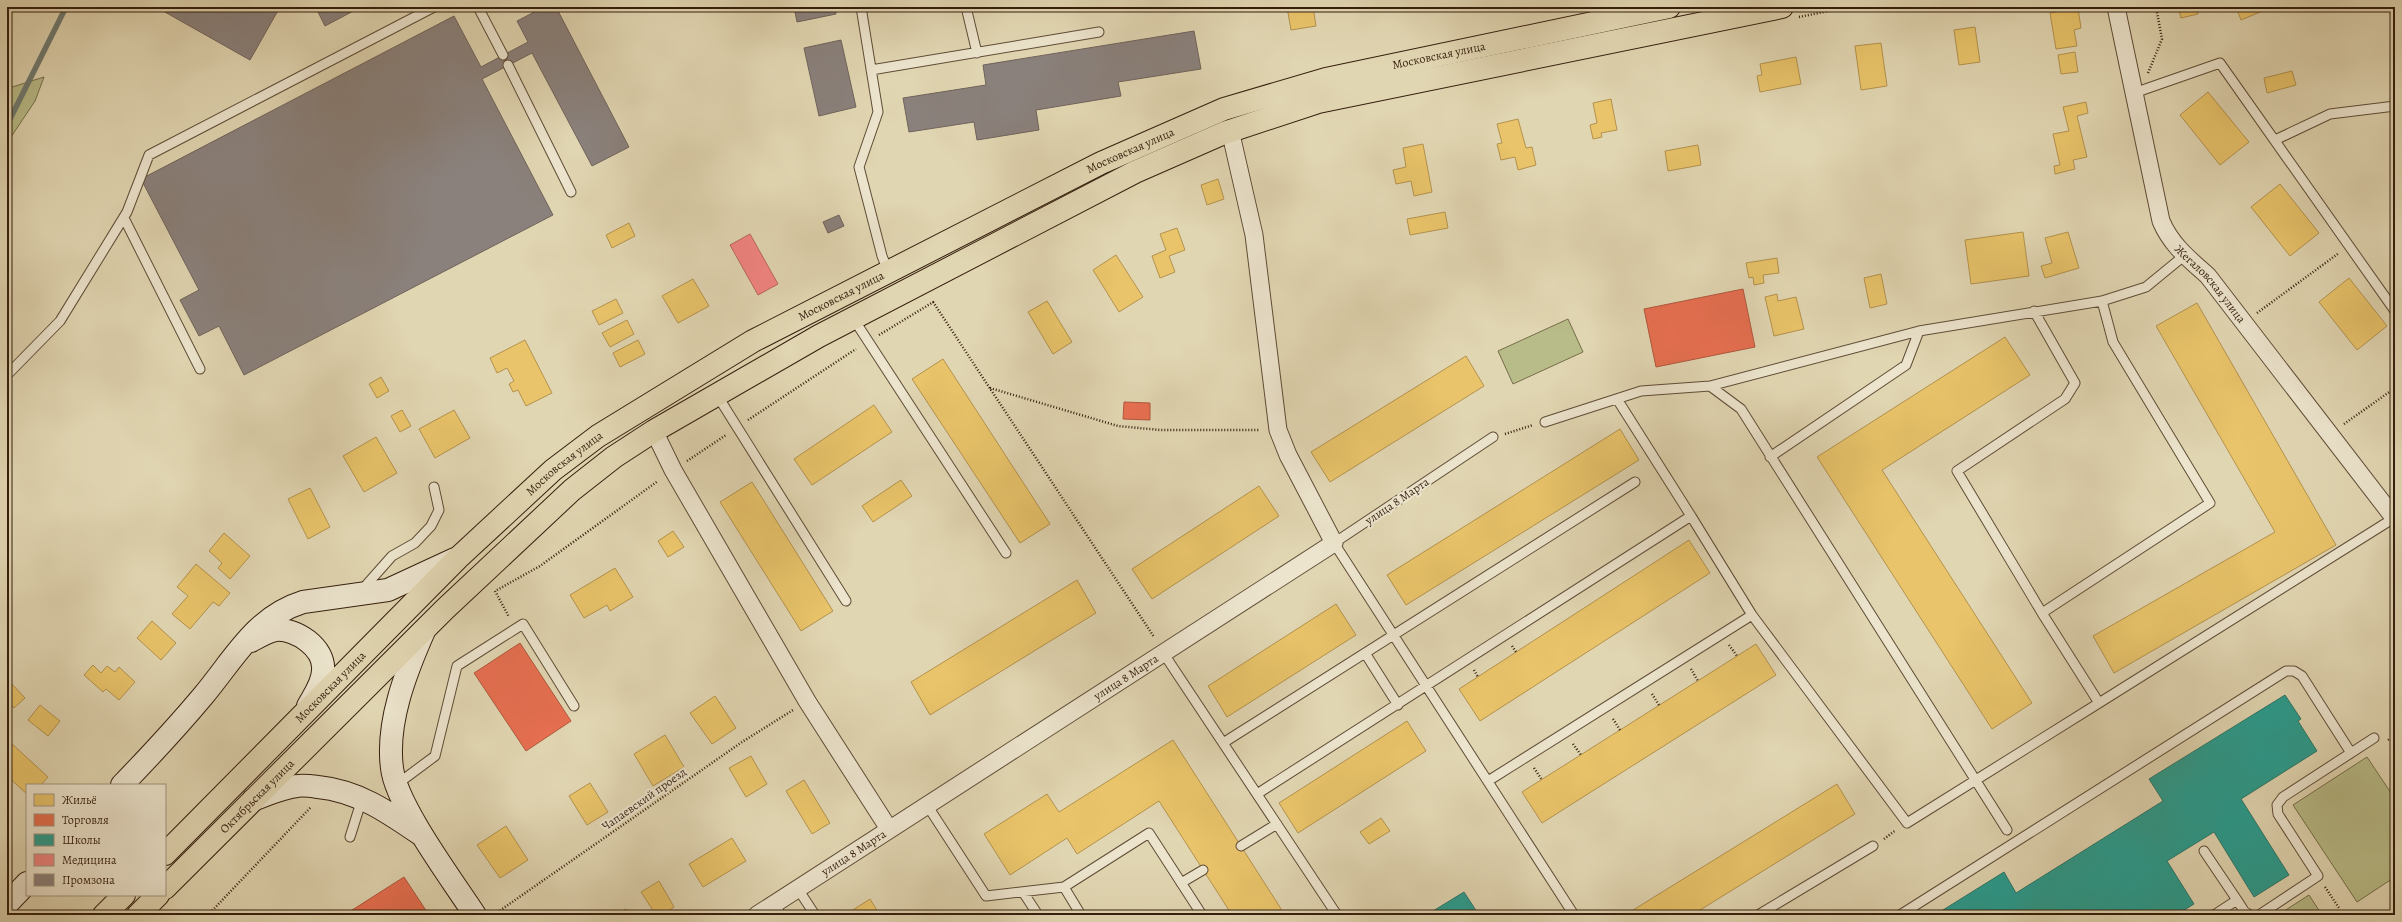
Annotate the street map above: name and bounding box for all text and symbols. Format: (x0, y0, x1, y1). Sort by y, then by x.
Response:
street label: Московская улица (1391, 38, 1487, 73)
street label: Московская улица (1084, 124, 1177, 177)
street label: Жегаловская улица (2171, 241, 2250, 327)
street label: Московская улица (795, 267, 887, 325)
street label: Московская улица (522, 427, 606, 499)
street label: улица 8 Марта (1361, 473, 1433, 529)
street label: Московская улица (291, 647, 370, 726)
street label: улица 8 Марта (1090, 650, 1162, 704)
street label: Октябрьская улица (216, 755, 298, 837)
street label: Чапаевский проезд (599, 764, 689, 834)
legend (26, 784, 166, 896)
text: Жильё (62, 792, 97, 808)
text: Торговля (62, 812, 109, 828)
street label: улица 8 Марта (817, 826, 889, 880)
text: Школы (62, 832, 101, 848)
text: Медицина (62, 852, 117, 868)
text: Промзона (62, 872, 115, 888)

